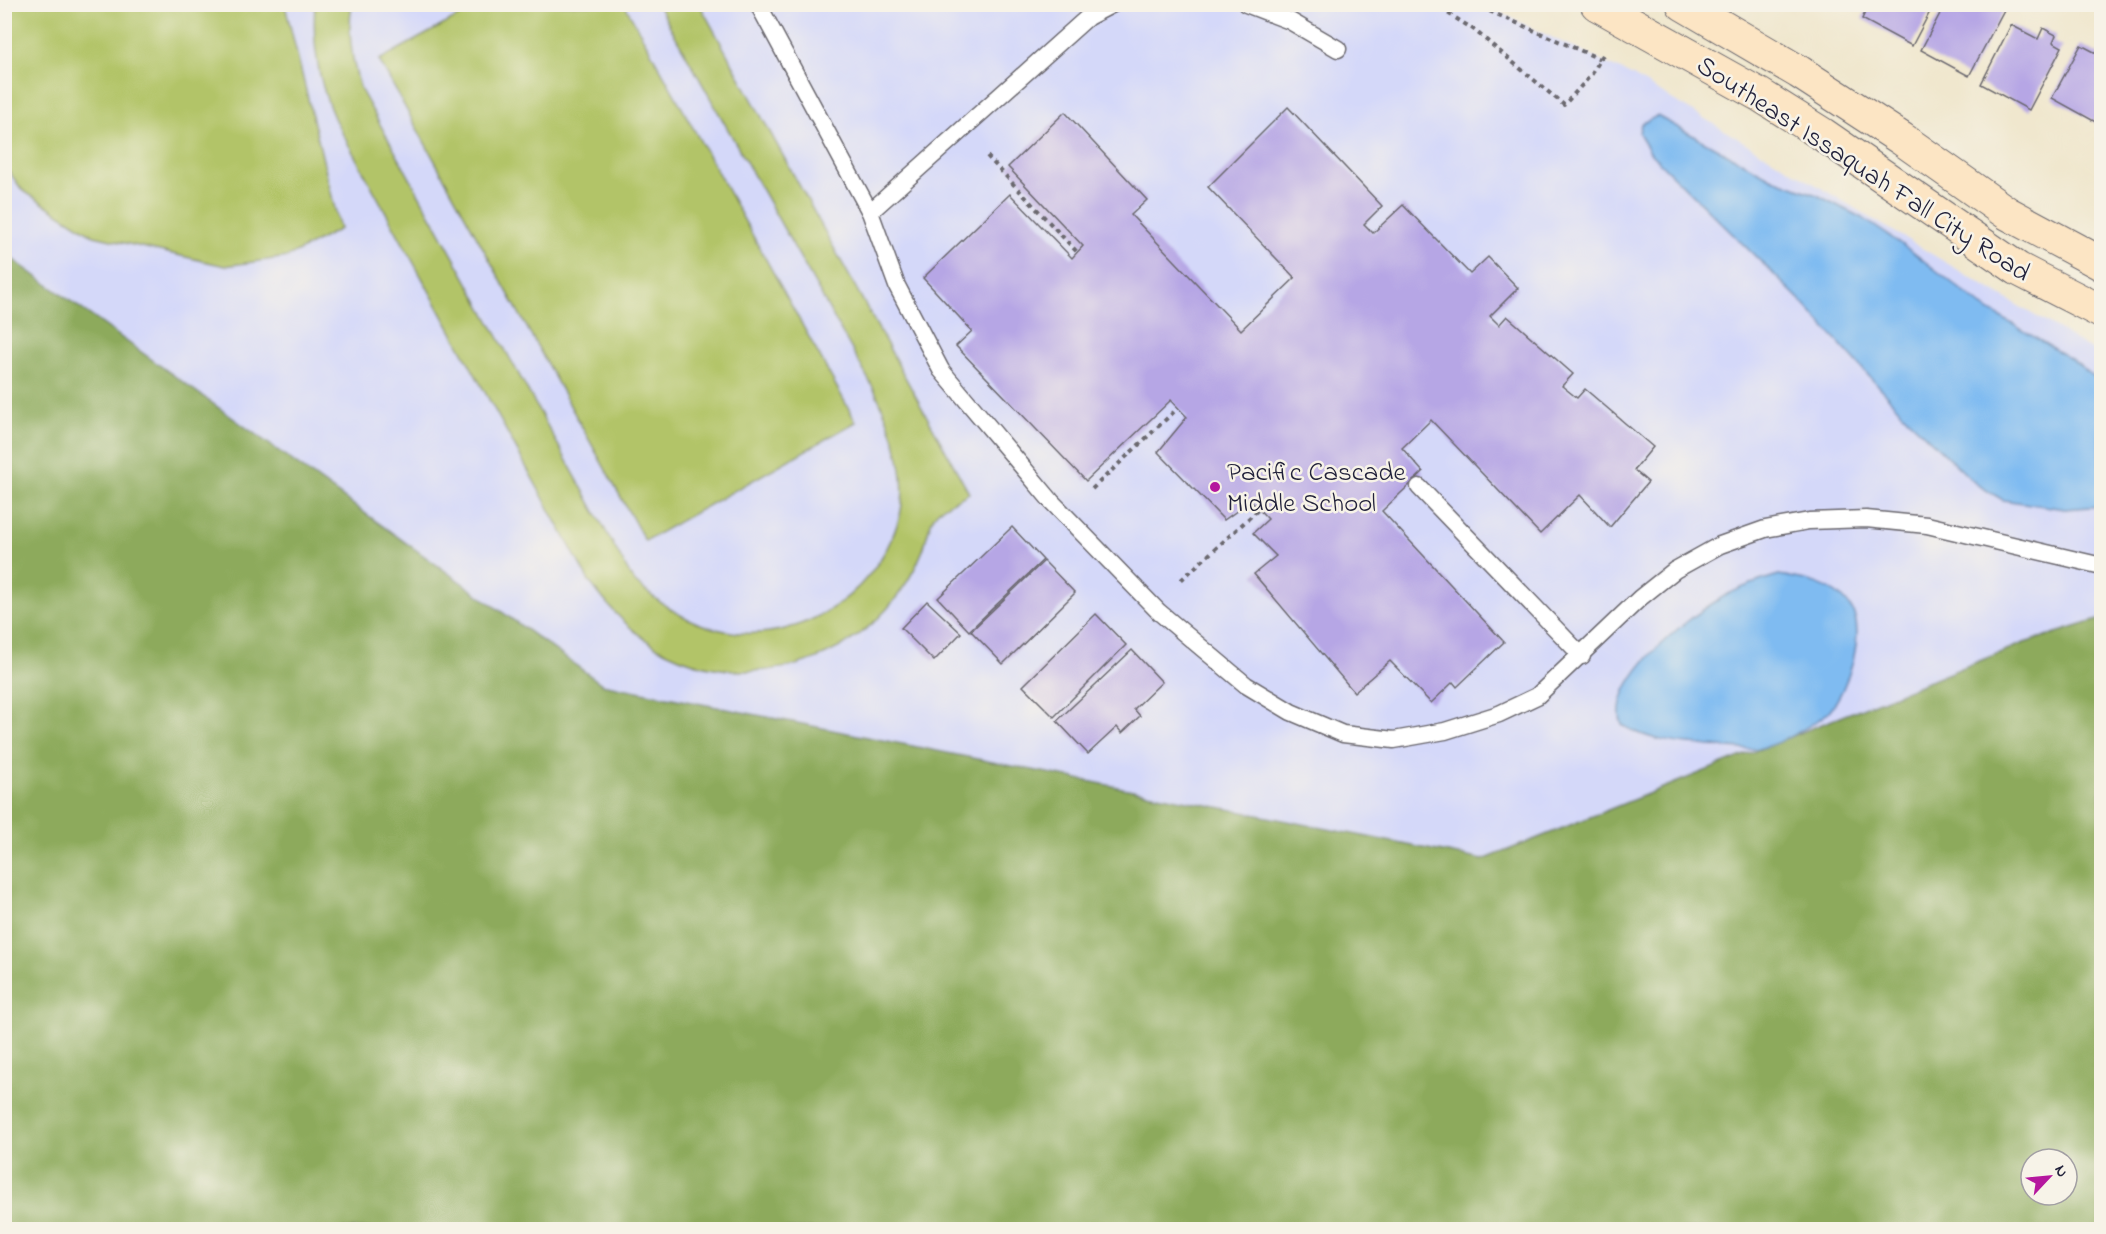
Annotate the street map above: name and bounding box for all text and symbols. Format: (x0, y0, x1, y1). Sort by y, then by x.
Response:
street label: Southeast Issaquah Fall City Road (1688, 47, 2037, 293)
place label: Pacific Cascade Middle School (1227, 454, 1406, 524)
marker: Pacific Cascade Middle School (1208, 480, 1222, 494)
north arrow (2019, 1147, 2079, 1207)
text: N (2048, 1161, 2074, 1182)

